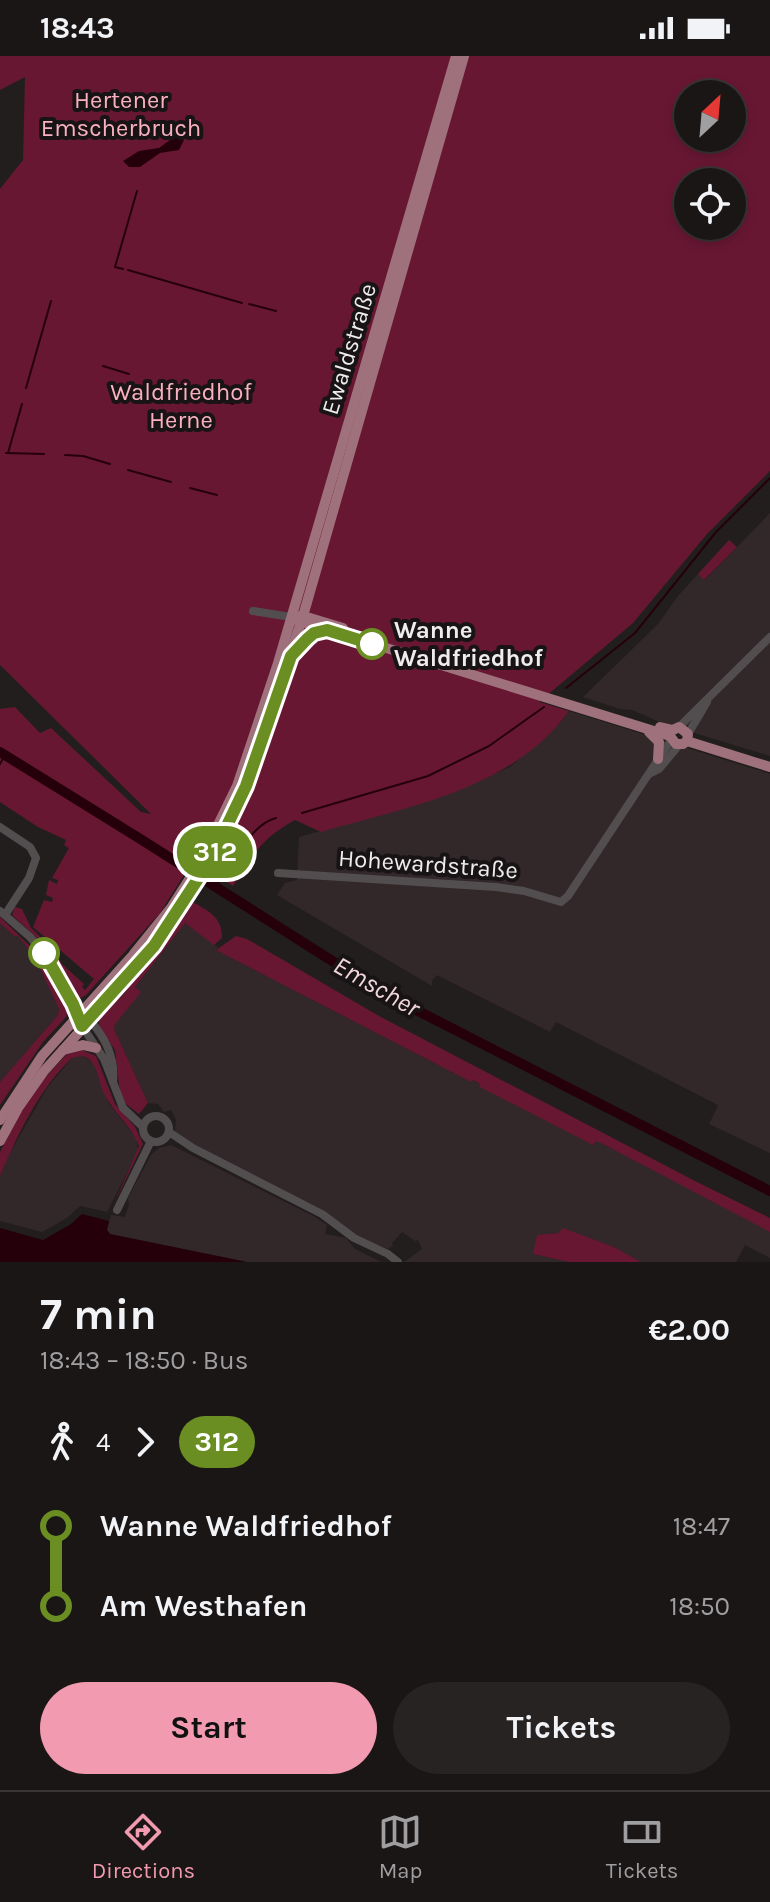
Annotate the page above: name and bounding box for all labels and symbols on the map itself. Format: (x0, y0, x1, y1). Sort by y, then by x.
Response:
north arrow (674, 80, 746, 152)
park label: Hertener Emscherbruch (41, 86, 201, 142)
street label: Ewaldstraße (316, 280, 382, 418)
park label: Waldfriedhof Herne (110, 378, 252, 434)
place label: Wanne Waldfriedhof (394, 616, 543, 672)
marker: Wanne Waldfriedhof (357, 629, 387, 659)
line badge: 312 (169, 826, 261, 878)
street label: Hohewardstraße (337, 844, 519, 884)
unlabelled marker (29, 938, 59, 968)
water label: Emscher (328, 949, 426, 1024)

